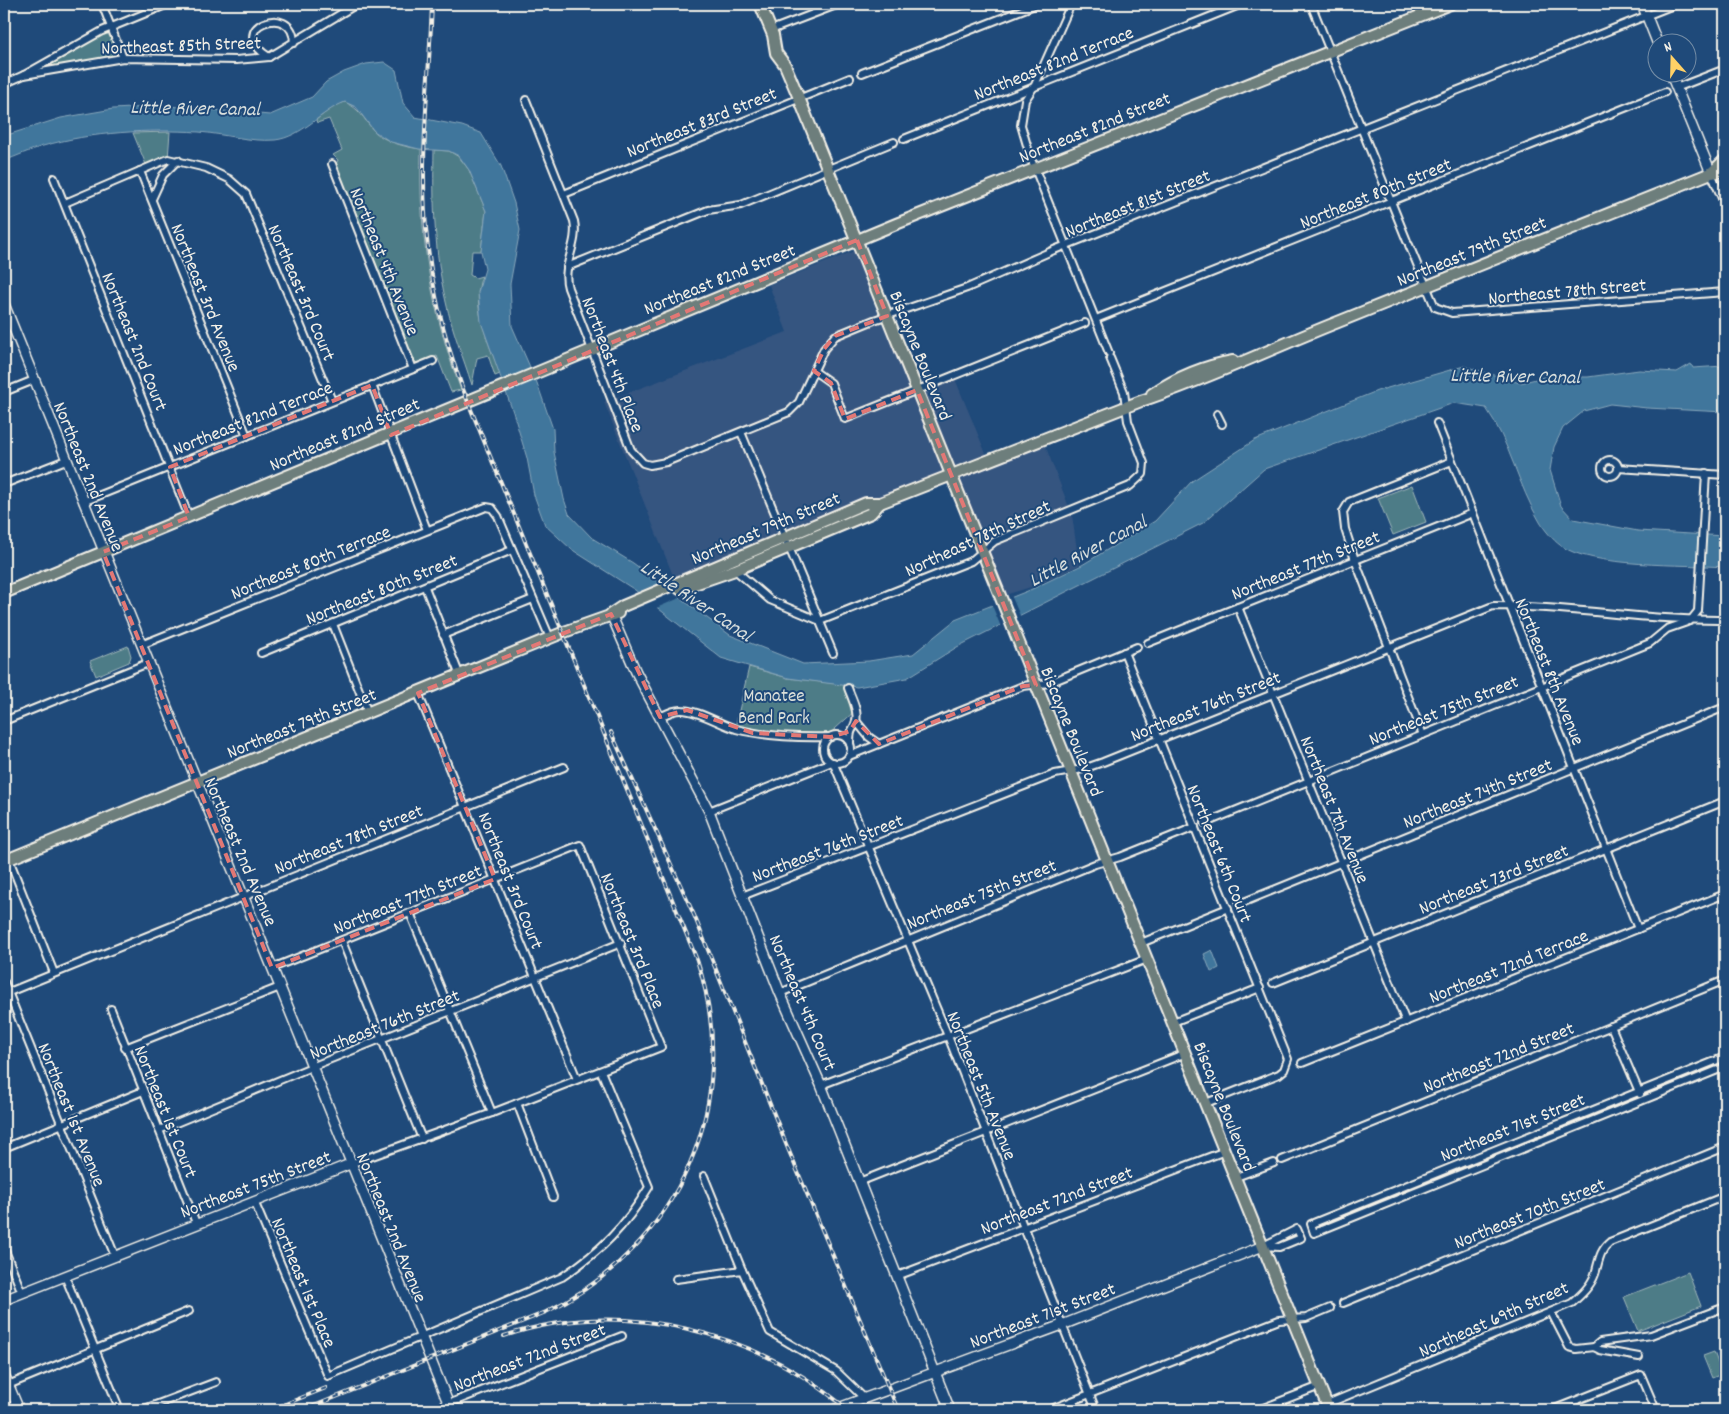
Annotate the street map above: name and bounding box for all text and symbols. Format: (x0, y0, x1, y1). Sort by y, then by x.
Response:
street label: Northeast 82nd Terrace (970, 21, 1138, 110)
street label: Northeast 85th Street (101, 31, 261, 64)
north arrow (1646, 32, 1696, 82)
text: N (1662, 37, 1675, 58)
street label: Northeast 83rd Street (623, 82, 781, 167)
street label: Northeast 82nd Street (1015, 87, 1175, 172)
water label: Little River Canal (130, 95, 262, 125)
street label: Northeast 80th Street (1296, 152, 1456, 238)
street label: Northeast 81st Street (1062, 164, 1215, 247)
street label: Northeast 4th Avenue (341, 184, 425, 340)
street label: Northeast 79th Street (1393, 211, 1551, 296)
street label: Northeast 3rd Avenue (162, 220, 246, 377)
street label: Northeast 3rd Court (259, 221, 341, 366)
street label: Northeast 82nd Street (640, 239, 800, 324)
street label: Northeast 2nd Court (93, 269, 173, 416)
street label: Northeast 78th Street (1487, 273, 1647, 314)
street label: Biscayne Boulevard (880, 287, 957, 425)
street label: Northeast 4th Place (572, 294, 649, 437)
water label: Little River Canal (1450, 363, 1582, 393)
street label: Northeast 82nd Terrace (169, 376, 337, 465)
street label: Northeast 82nd Street (266, 392, 425, 480)
street label: Northeast 2nd Avenue (44, 398, 129, 556)
street label: Northeast 79th Street (688, 487, 845, 574)
street label: Northeast 78th Street (901, 494, 1056, 586)
water label: Little River Canal (1024, 509, 1154, 596)
street label: Northeast 80th Terrace (227, 520, 395, 609)
street label: Northeast 77th Street (1228, 525, 1385, 609)
street label: Northeast 80th Street (302, 548, 462, 634)
water label: Little River Canal (634, 555, 759, 652)
street label: Northeast 8th Avenue (1506, 595, 1590, 750)
street label: Biscayne Boulevard (1031, 663, 1108, 801)
street label: Northeast 76th Street (1127, 666, 1286, 751)
street label: Northeast 75th Street (1365, 670, 1523, 755)
street label: Northeast 79th Street (223, 683, 381, 768)
park label: Manatee Bend Park (738, 684, 810, 733)
street label: Northeast 7th Avenue (1291, 733, 1375, 888)
street label: Northeast 74th Street (1400, 753, 1557, 837)
street label: Northeast 2nd Avenue (195, 774, 282, 931)
street label: Northeast 6th Court (1178, 781, 1258, 927)
street label: Northeast 78th Street (271, 799, 428, 883)
street label: Northeast 3rd Court (469, 809, 549, 954)
street label: Northeast 76th Street (749, 809, 908, 892)
street label: Northeast 73rd Street (1415, 839, 1573, 924)
street label: Northeast 75th Street (903, 854, 1061, 939)
street label: Northeast 77th Street (330, 859, 487, 943)
street label: Northeast 3rd Place (591, 869, 670, 1013)
street label: Northeast 72nd Terrace (1426, 924, 1593, 1013)
street label: Northeast 4th Court (760, 931, 842, 1076)
street label: Northeast 76th Street (306, 984, 465, 1069)
street label: Northeast 5th Avenue (938, 1008, 1022, 1165)
street label: Northeast 72nd Street (1420, 1017, 1579, 1102)
street label: Biscayne Boulevard (1184, 1038, 1261, 1176)
street label: Northeast 1st Avenue (29, 1039, 111, 1191)
street label: Northeast 1st Court (125, 1042, 203, 1183)
street label: Northeast 71st Street (1437, 1088, 1590, 1171)
street label: Northeast 75th Street (177, 1145, 336, 1227)
street label: Northeast 2nd Avenue (347, 1149, 432, 1307)
street label: Northeast 72nd Street (977, 1161, 1137, 1244)
street label: Northeast 70th Street (1451, 1173, 1610, 1258)
street label: Northeast 1st Place (262, 1214, 341, 1353)
street label: Northeast 69th Street (1415, 1276, 1574, 1366)
street label: Northeast 71st Street (966, 1277, 1120, 1358)
street label: Northeast 72nd Street (450, 1318, 610, 1401)

